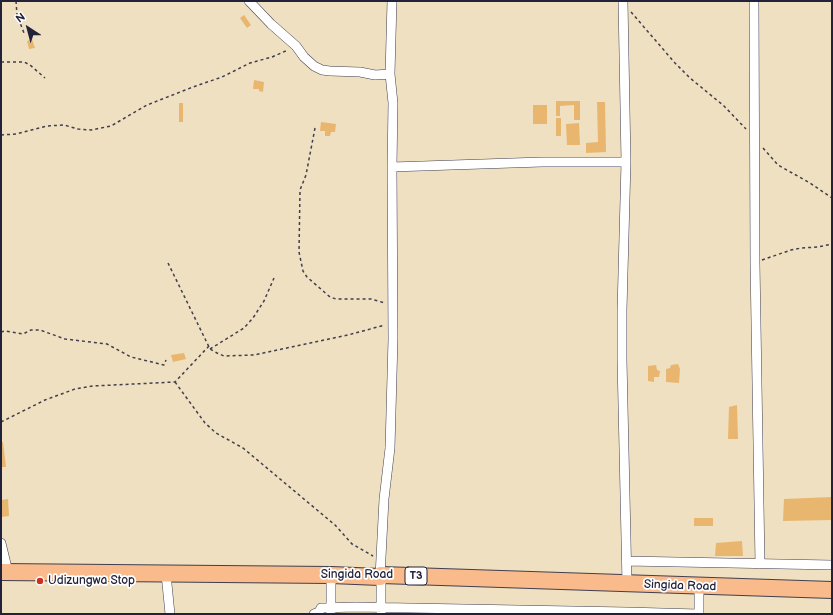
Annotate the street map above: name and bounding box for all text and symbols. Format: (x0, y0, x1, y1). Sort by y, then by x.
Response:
north arrow (8, 8, 48, 48)
text: N (13, 10, 28, 26)
road number: T3 (405, 567, 427, 585)
street label: Singida Road (321, 568, 393, 582)
place label: Udizungwa Stop (48, 574, 135, 588)
marker: Udizungwa Stop (35, 576, 45, 586)
street label: Singida Road (644, 578, 716, 594)

